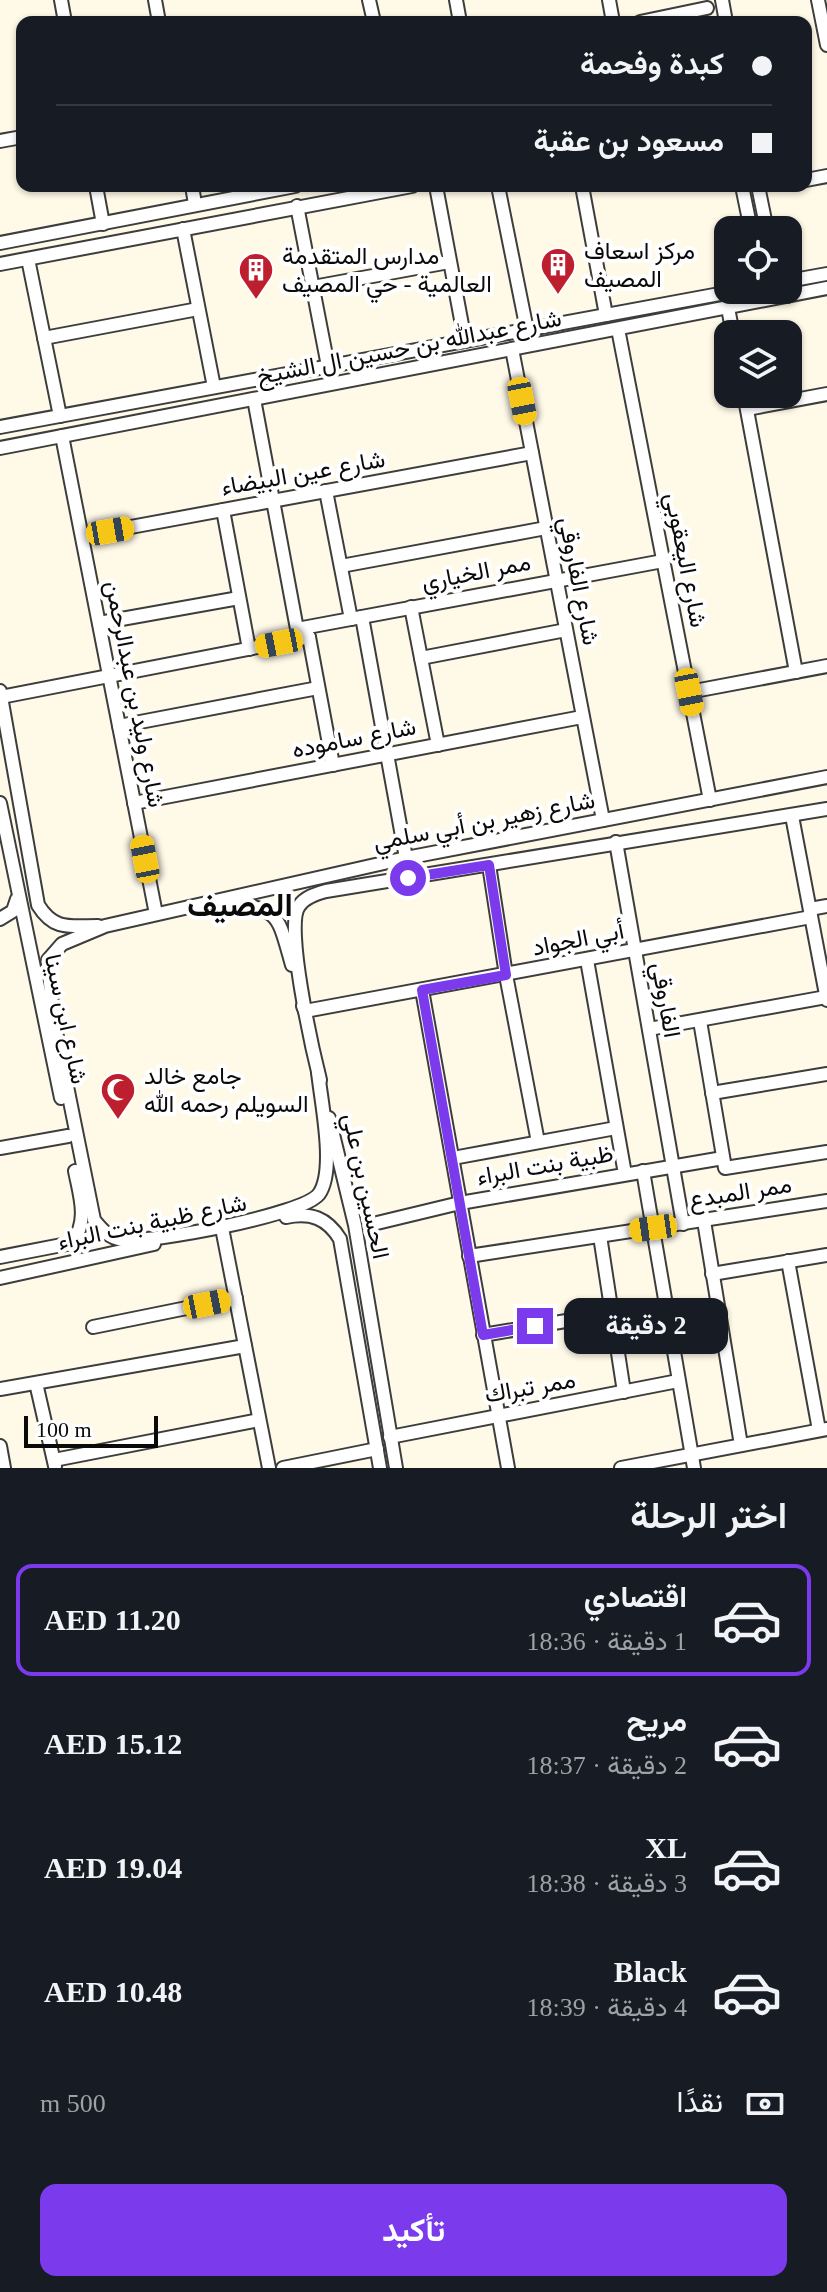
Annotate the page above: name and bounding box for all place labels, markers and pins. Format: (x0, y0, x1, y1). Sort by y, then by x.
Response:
place label: مركز اسعاف المصيف (584, 238, 695, 293)
place label: مدارس المتقدمة العالمية - حي المصيف (282, 243, 492, 303)
building icon: مركز اسعاف المصيف (539, 246, 577, 296)
building icon: مدارس المتقدمة العالمية - حي المصيف (237, 251, 275, 301)
place label: جامع خالد السويلم رحمه الله (144, 1063, 309, 1120)
mosque icon: جامع خالد السويلم رحمه الله (99, 1071, 137, 1121)

